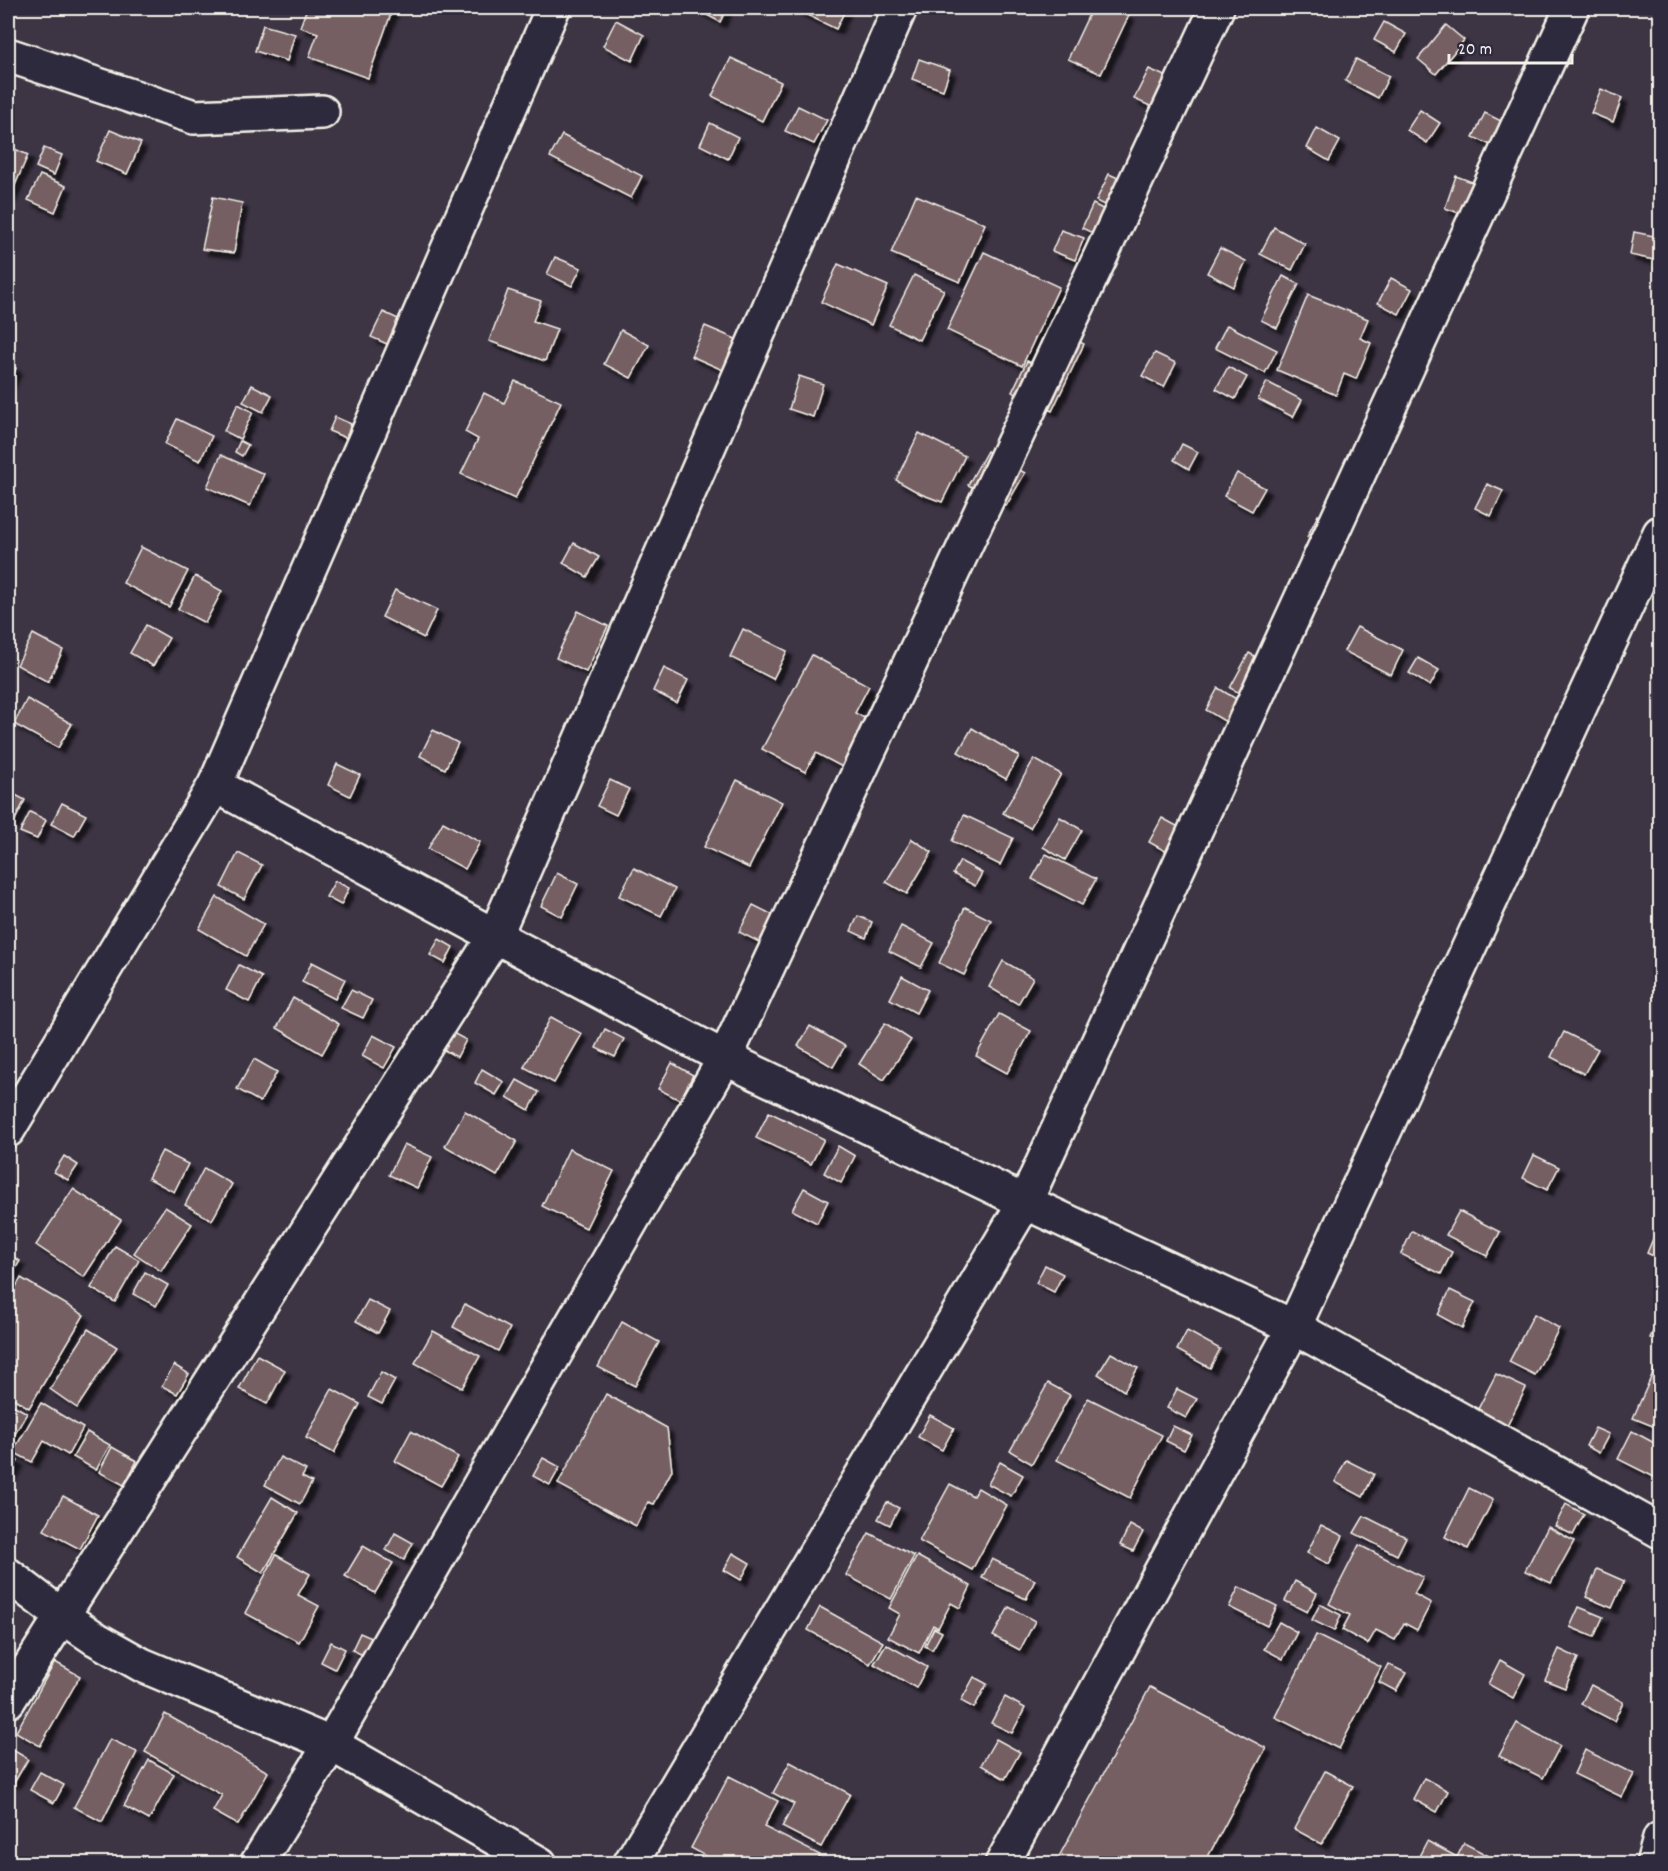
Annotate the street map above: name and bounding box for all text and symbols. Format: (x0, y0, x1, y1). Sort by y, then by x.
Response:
scale bar (1449, 27, 1572, 65)
text: 20 m (1458, 38, 1492, 63)

